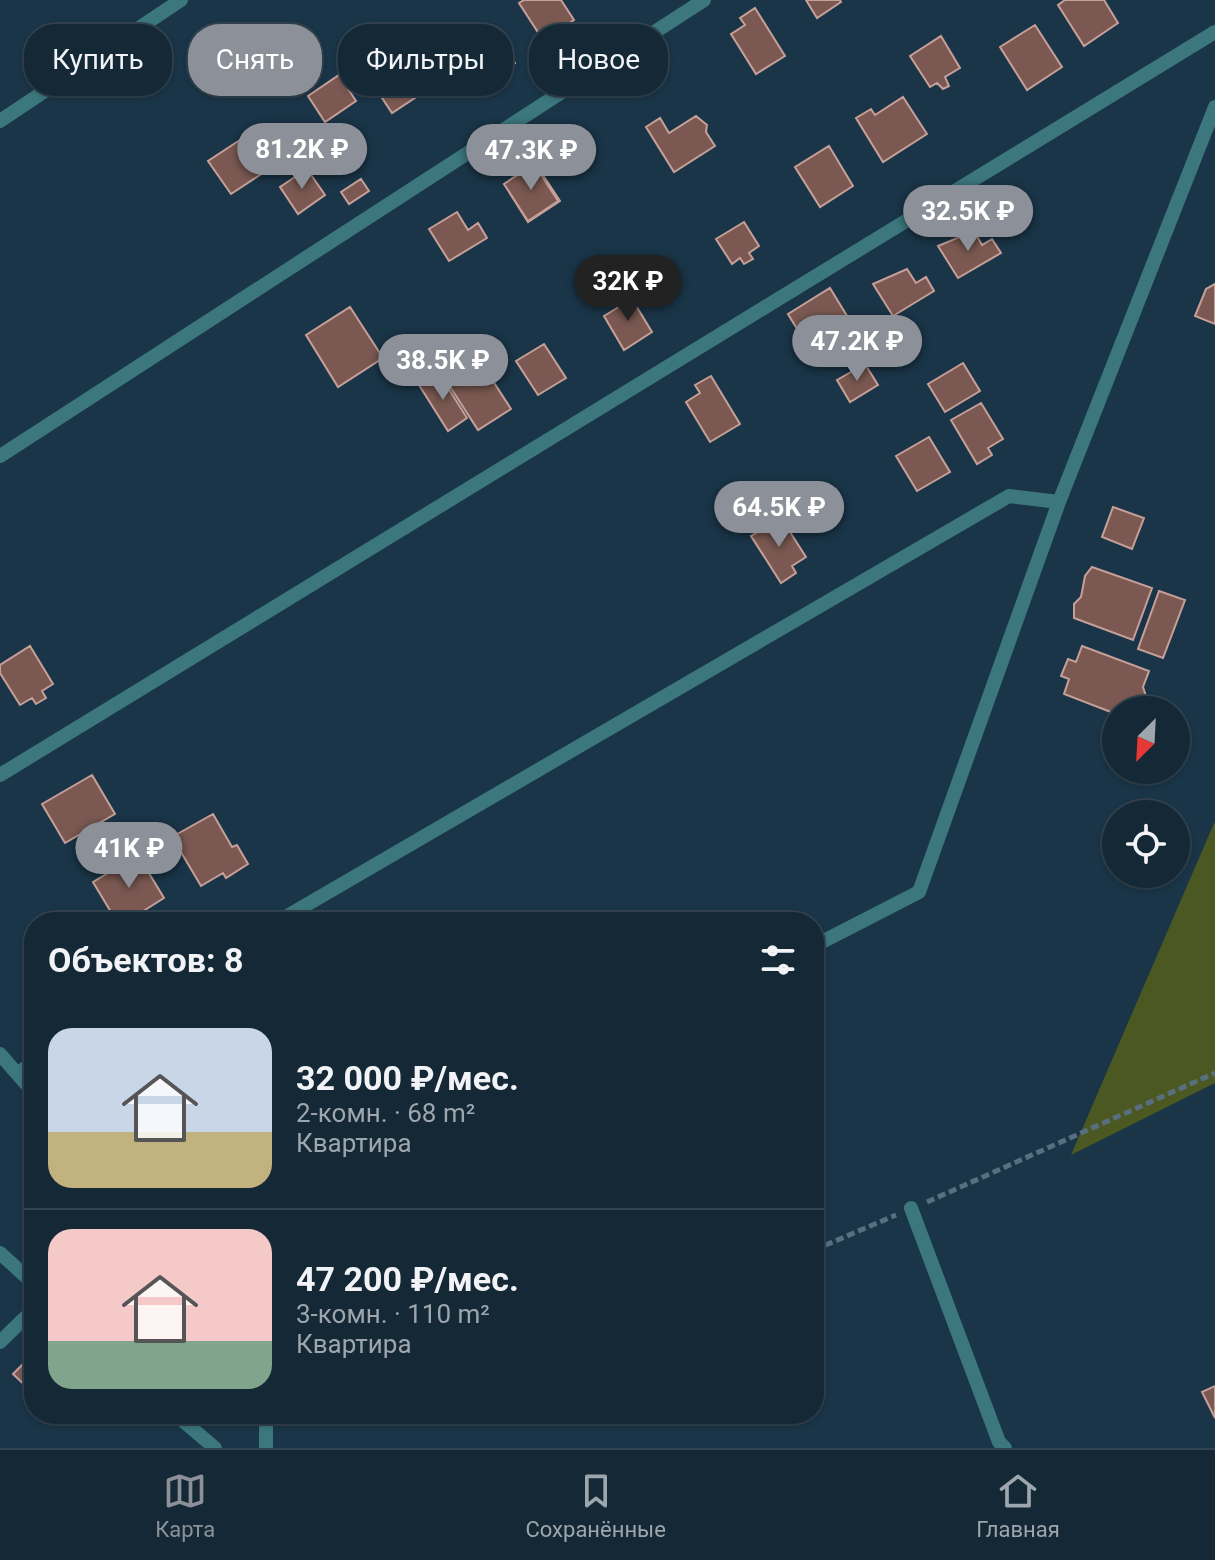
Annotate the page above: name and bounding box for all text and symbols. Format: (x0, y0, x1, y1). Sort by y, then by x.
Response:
chip: Купить (24, 24, 172, 96)
chip: Снять (188, 24, 322, 96)
chip: Фильтры (338, 24, 513, 96)
chip: Новое (529, 24, 668, 96)
pin: 81.2K ₽ (228, 123, 376, 191)
pin: 47.3K ₽ (457, 124, 605, 192)
text: 81.2K ₽ (255, 134, 349, 164)
text: 47.3K ₽ (484, 135, 578, 165)
pin: 32.5K ₽ (894, 185, 1042, 253)
text: 32.5K ₽ (921, 196, 1015, 226)
pin: 32K ₽ (572, 255, 684, 323)
text: 32K ₽ (592, 266, 664, 296)
pin: 47.2K ₽ (783, 315, 931, 383)
text: 47.2K ₽ (810, 326, 904, 356)
pin: 38.5K ₽ (369, 334, 517, 402)
text: 38.5K ₽ (396, 345, 490, 375)
pin: 64.5K ₽ (705, 481, 853, 549)
text: 64.5K ₽ (732, 492, 826, 522)
north arrow (1102, 696, 1190, 784)
map controls (1102, 696, 1190, 888)
button: locate (1102, 800, 1190, 888)
pin: 41K ₽ (73, 822, 185, 890)
text: 41K ₽ (93, 833, 165, 863)
icon: filters (756, 938, 800, 982)
text: Объектов: 8 (48, 940, 243, 980)
text: 32 000 ₽/мес. (296, 1058, 519, 1098)
icon: home (112, 1060, 208, 1156)
text: 2-комн. · 68 m² (296, 1098, 475, 1128)
text: Квартира (296, 1128, 412, 1158)
text: 47 200 ₽/мес. (296, 1259, 519, 1299)
icon: home (112, 1261, 208, 1357)
text: 3-комн. · 110 m² (296, 1299, 490, 1329)
text: Квартира (296, 1329, 412, 1359)
tab: Карта (155, 1469, 215, 1542)
tab: Сохранённые (525, 1469, 666, 1542)
tab: Главная (976, 1469, 1060, 1542)

